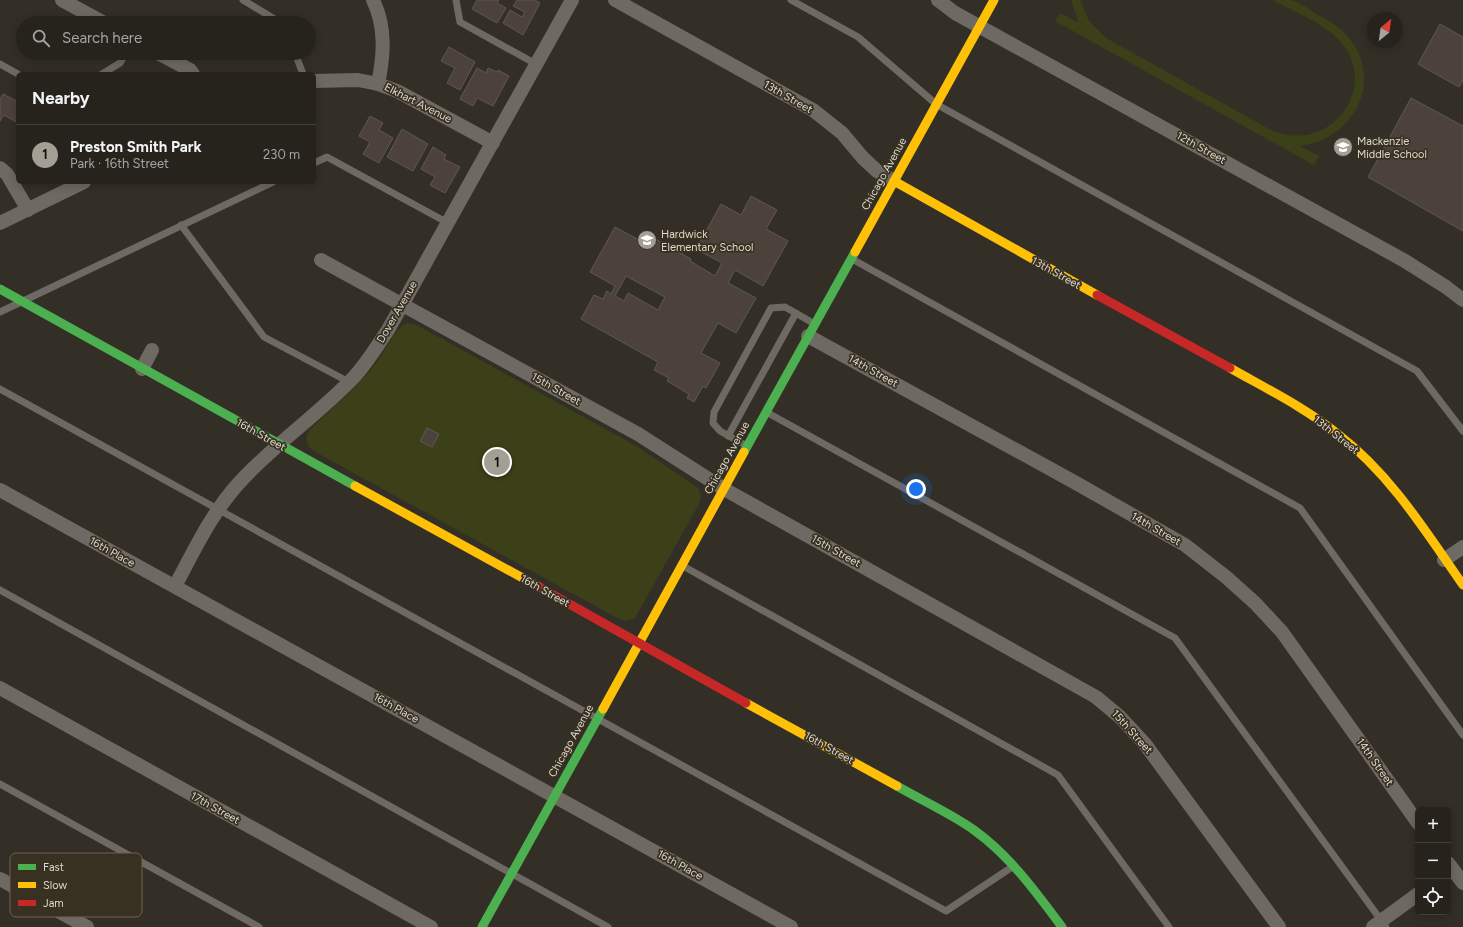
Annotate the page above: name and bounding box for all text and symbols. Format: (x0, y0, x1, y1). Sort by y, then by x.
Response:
north arrow (1367, 12, 1403, 48)
search box (16, 16, 316, 60)
icon: search (30, 27, 52, 49)
text: Search here (62, 29, 142, 47)
street label: 13th Street (761, 78, 815, 116)
street label: Elkhart Avenue (382, 80, 454, 126)
text: Nearby (32, 88, 90, 108)
street label: 12th Street (1174, 129, 1228, 167)
street label: Chicago Avenue (859, 135, 909, 213)
place label: Mackenzie Middle School (1357, 135, 1427, 161)
school or university icon: Mackenzie Middle School (1332, 136, 1354, 158)
text: Preston Smith Park (70, 138, 202, 156)
text: 1 (42, 147, 48, 162)
text: 230 m (263, 147, 300, 162)
text: Park · 16th Street (70, 156, 169, 171)
place label: Hardwick Elementary School (661, 228, 753, 254)
school or university icon: Hardwick Elementary School (636, 229, 658, 251)
street label: 13th Street (1029, 254, 1083, 292)
street label: Dover Avenue (374, 279, 420, 345)
street label: 14th Street (846, 352, 900, 390)
street label: 15th Street (529, 370, 583, 408)
street label: 13th Street (1311, 413, 1361, 457)
street label: 16th Street (234, 416, 288, 454)
street label: Chicago Avenue (702, 419, 752, 497)
pin: 1 (484, 447, 510, 477)
your location (906, 479, 926, 499)
street label: 14th Street (1129, 510, 1183, 548)
street label: 15th Street (809, 532, 863, 570)
street label: 16th Place (87, 534, 137, 570)
street label: 16th Street (518, 572, 572, 610)
street label: 16th Place (371, 690, 421, 726)
street label: Chicago Avenue (546, 702, 596, 780)
street label: 15th Street (1109, 707, 1155, 757)
street label: 16th Street (802, 729, 856, 767)
street label: 14th Street (1354, 736, 1396, 788)
street label: 17th Street (188, 789, 242, 827)
map controls (1415, 807, 1451, 915)
button: + (1415, 807, 1451, 843)
button: − (1415, 843, 1451, 879)
street label: 16th Place (655, 847, 705, 883)
legend (10, 853, 142, 917)
text: Fast (43, 861, 64, 874)
text: Slow (43, 879, 67, 892)
button: locate (1415, 879, 1451, 915)
text: Jam (43, 897, 64, 910)

